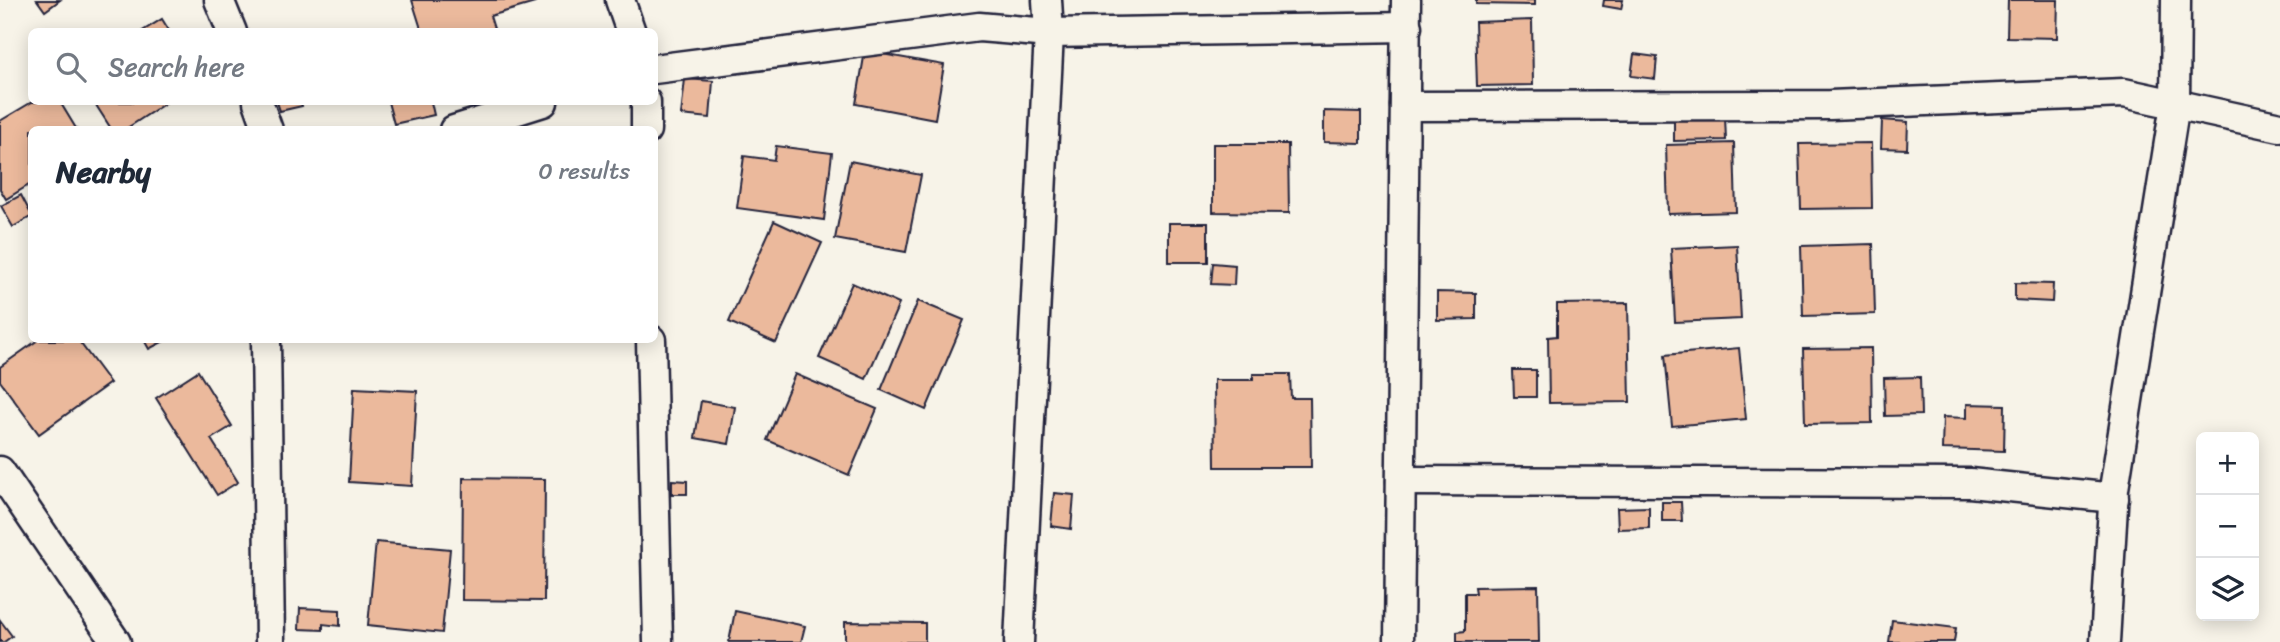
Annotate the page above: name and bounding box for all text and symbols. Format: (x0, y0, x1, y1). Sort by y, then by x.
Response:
search box (28, 28, 658, 105)
text: Search here (108, 44, 245, 90)
icon: search (52, 48, 90, 86)
text: Nearby (56, 145, 151, 199)
text: 0 results (538, 151, 630, 192)
map controls (2196, 432, 2259, 621)
button: + (2196, 432, 2259, 495)
button: − (2196, 495, 2259, 558)
button: layers (2196, 558, 2259, 621)

